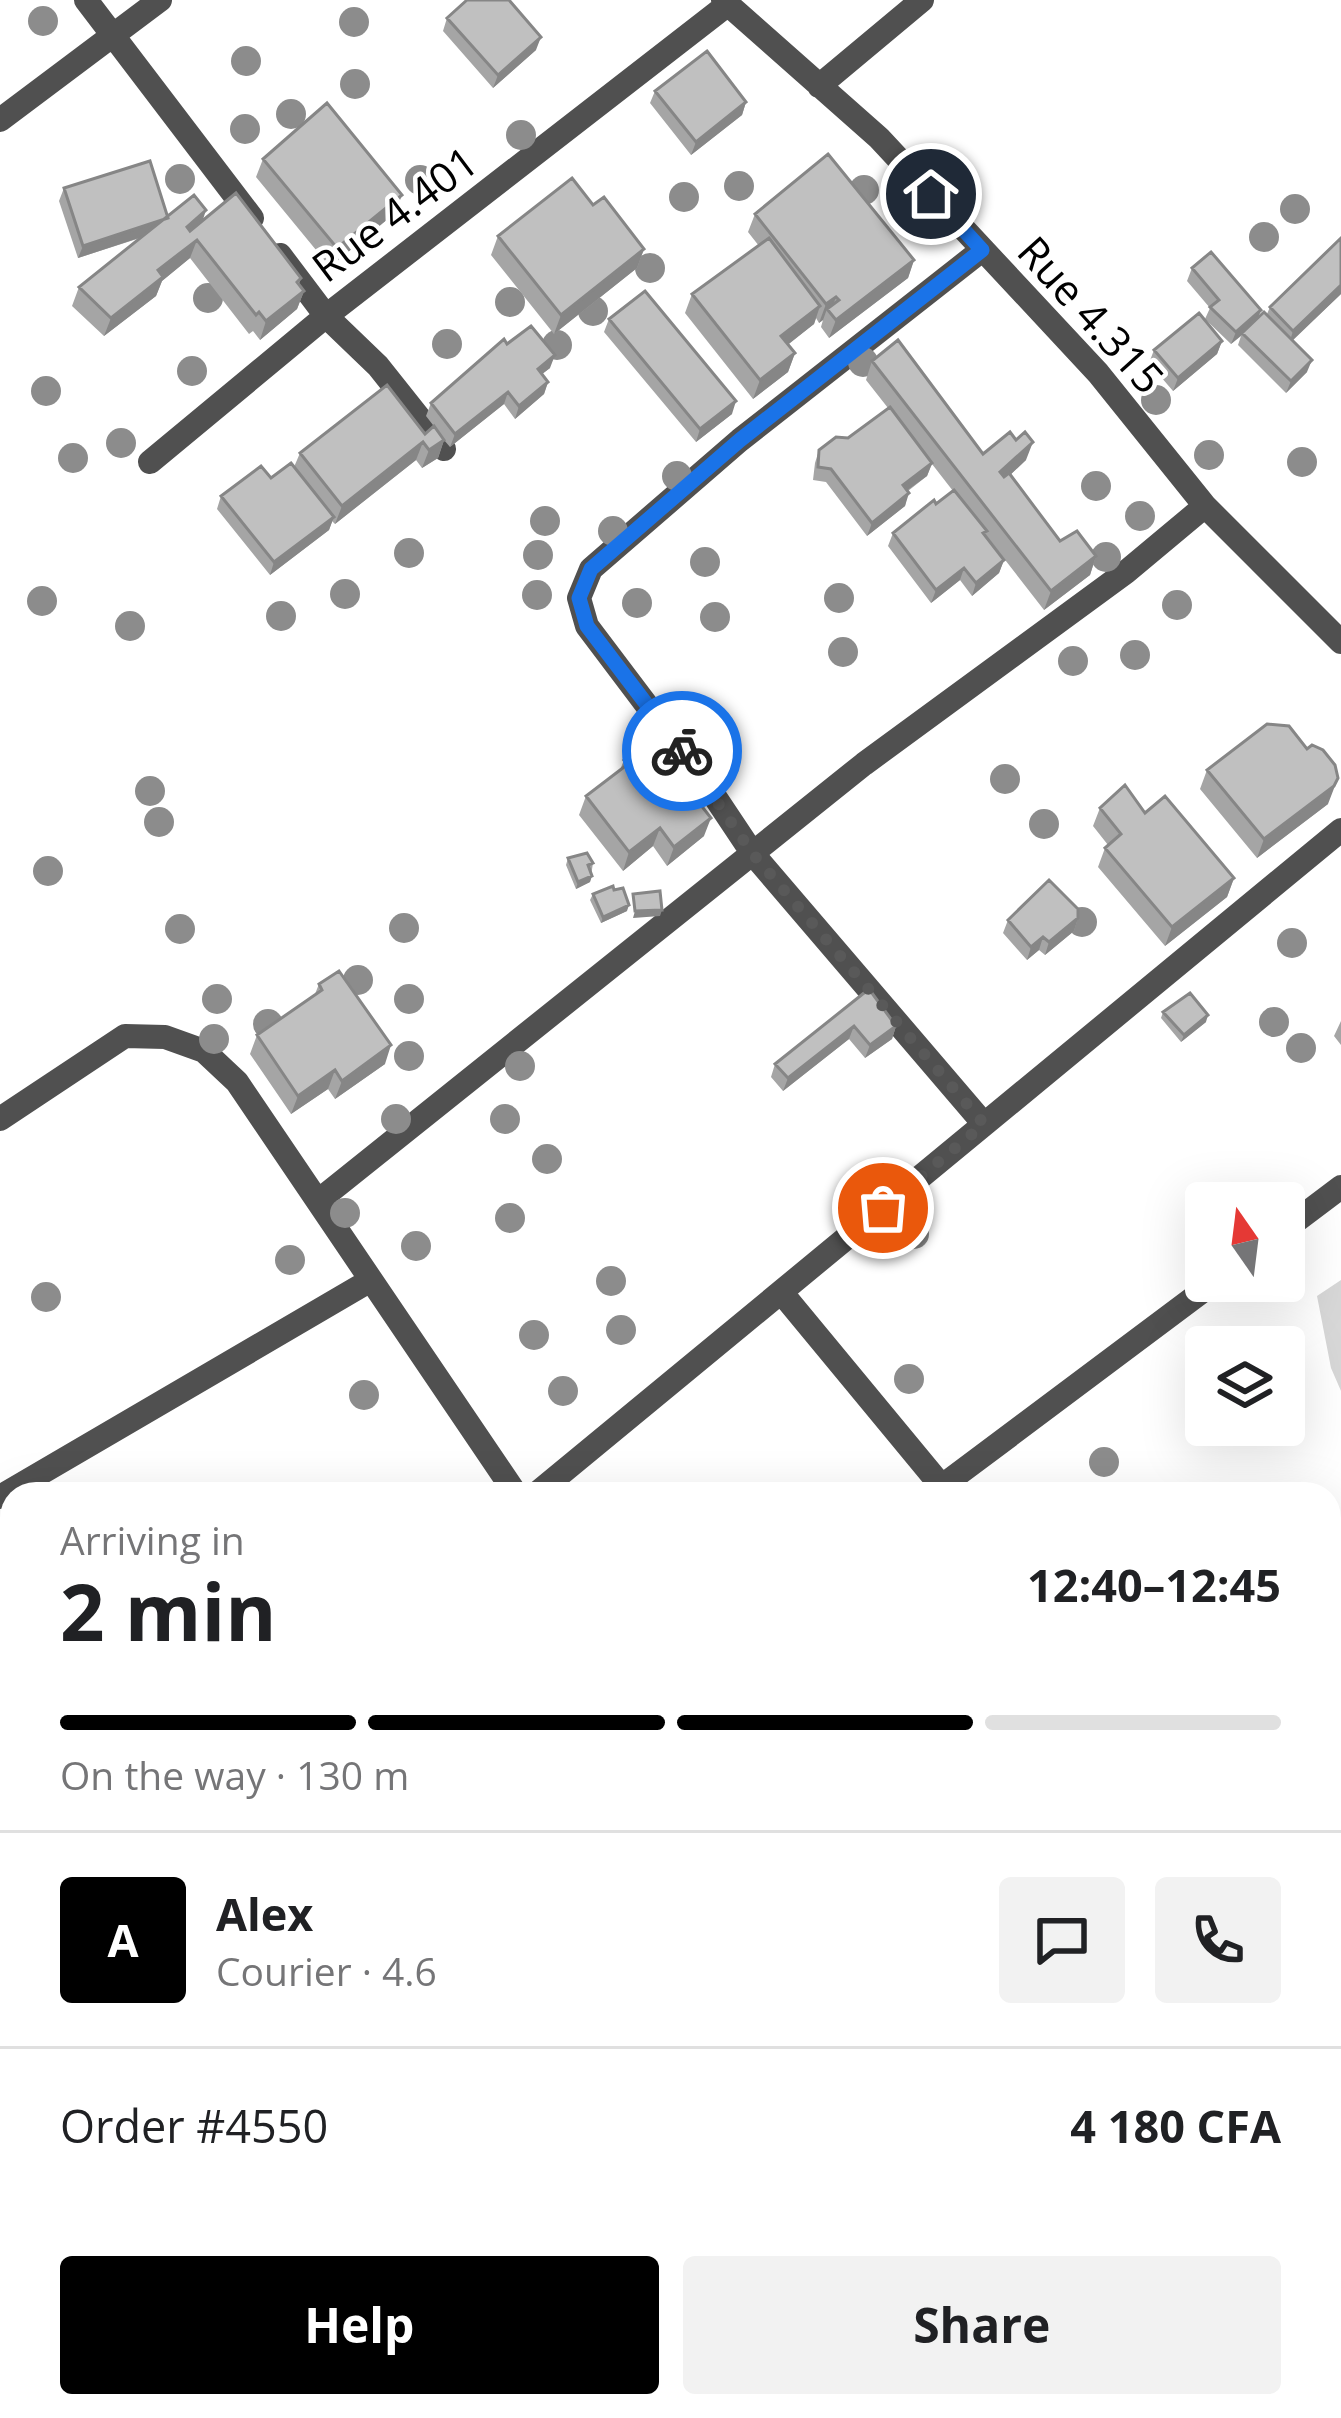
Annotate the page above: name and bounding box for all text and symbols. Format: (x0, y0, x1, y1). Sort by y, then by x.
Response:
street label: Rue 4.401 (300, 132, 488, 294)
pin (880, 143, 982, 245)
icon: home (898, 161, 964, 227)
street label: Rue 4.315 (1006, 223, 1178, 405)
courier (622, 691, 742, 811)
icon: bike (649, 718, 715, 784)
pin (832, 1157, 934, 1259)
icon: bag (850, 1175, 916, 1241)
north arrow (1185, 1182, 1305, 1302)
map controls (1185, 1182, 1305, 1446)
button: layers (1185, 1326, 1305, 1446)
text: Arriving in (60, 1513, 245, 1566)
text: 12:40–12:45 (1027, 1554, 1281, 1615)
text: 2 min (60, 1558, 277, 1664)
text: On the way · 130 m (60, 1748, 409, 1801)
button: chat (999, 1877, 1125, 2003)
button: phone (1155, 1877, 1281, 2003)
text: Alex (216, 1883, 313, 1944)
text: A (107, 1909, 139, 1970)
text: Courier · 4.6 (216, 1944, 437, 1997)
text: Order #4550 (60, 2095, 328, 2156)
text: 4 180 CFA (1070, 2095, 1281, 2156)
button: Help (60, 2256, 659, 2394)
button: Share (683, 2256, 1281, 2394)

